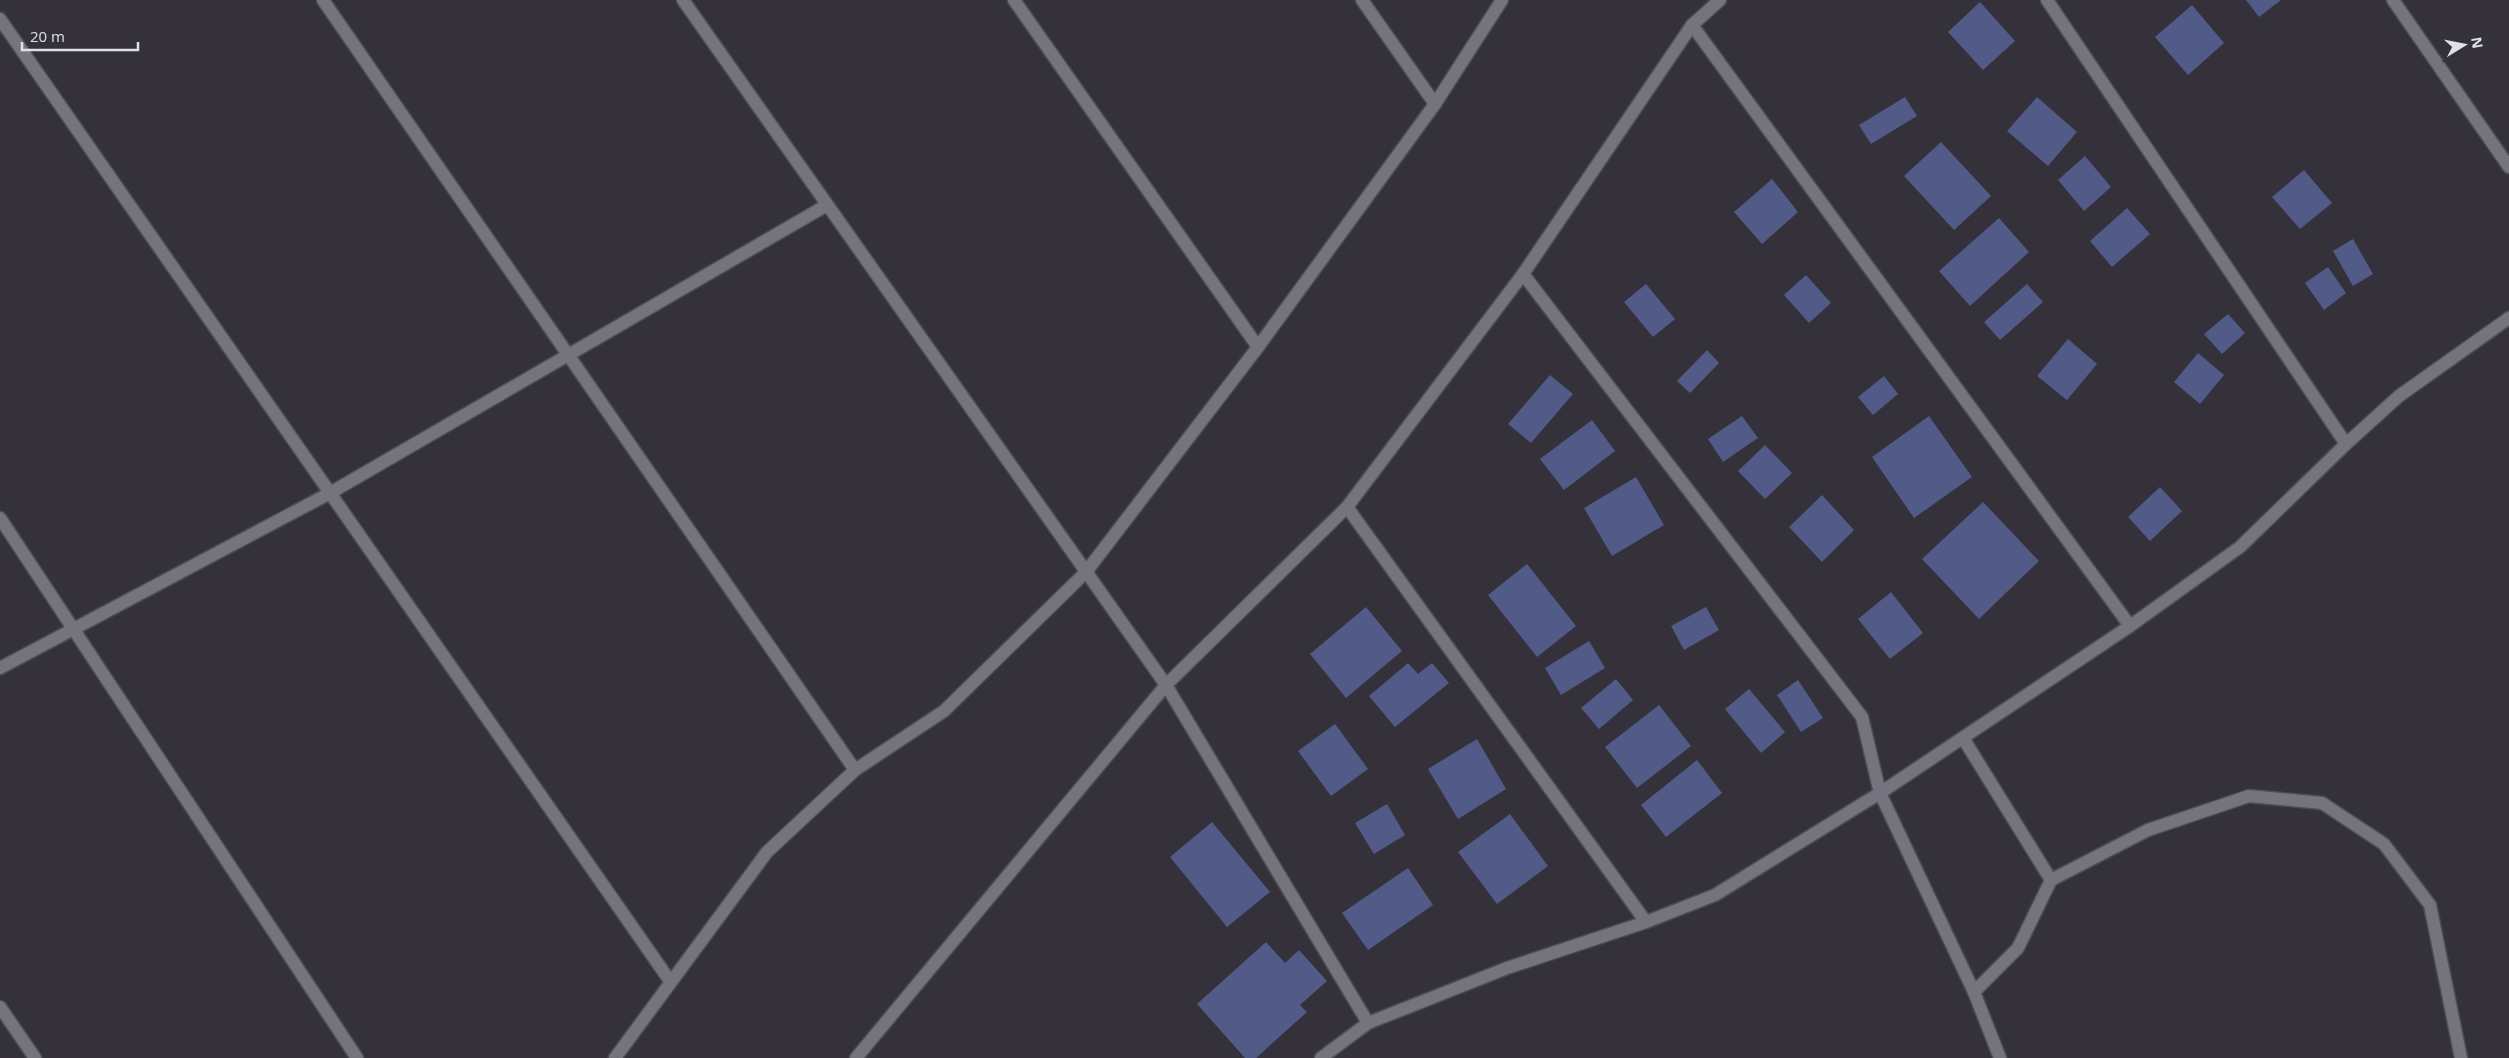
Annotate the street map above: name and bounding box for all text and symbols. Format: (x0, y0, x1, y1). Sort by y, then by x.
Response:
scale bar (22, 20, 139, 52)
north arrow (2439, 20, 2489, 70)
text: 20 m (30, 26, 65, 46)
text: N (2467, 35, 2488, 50)

